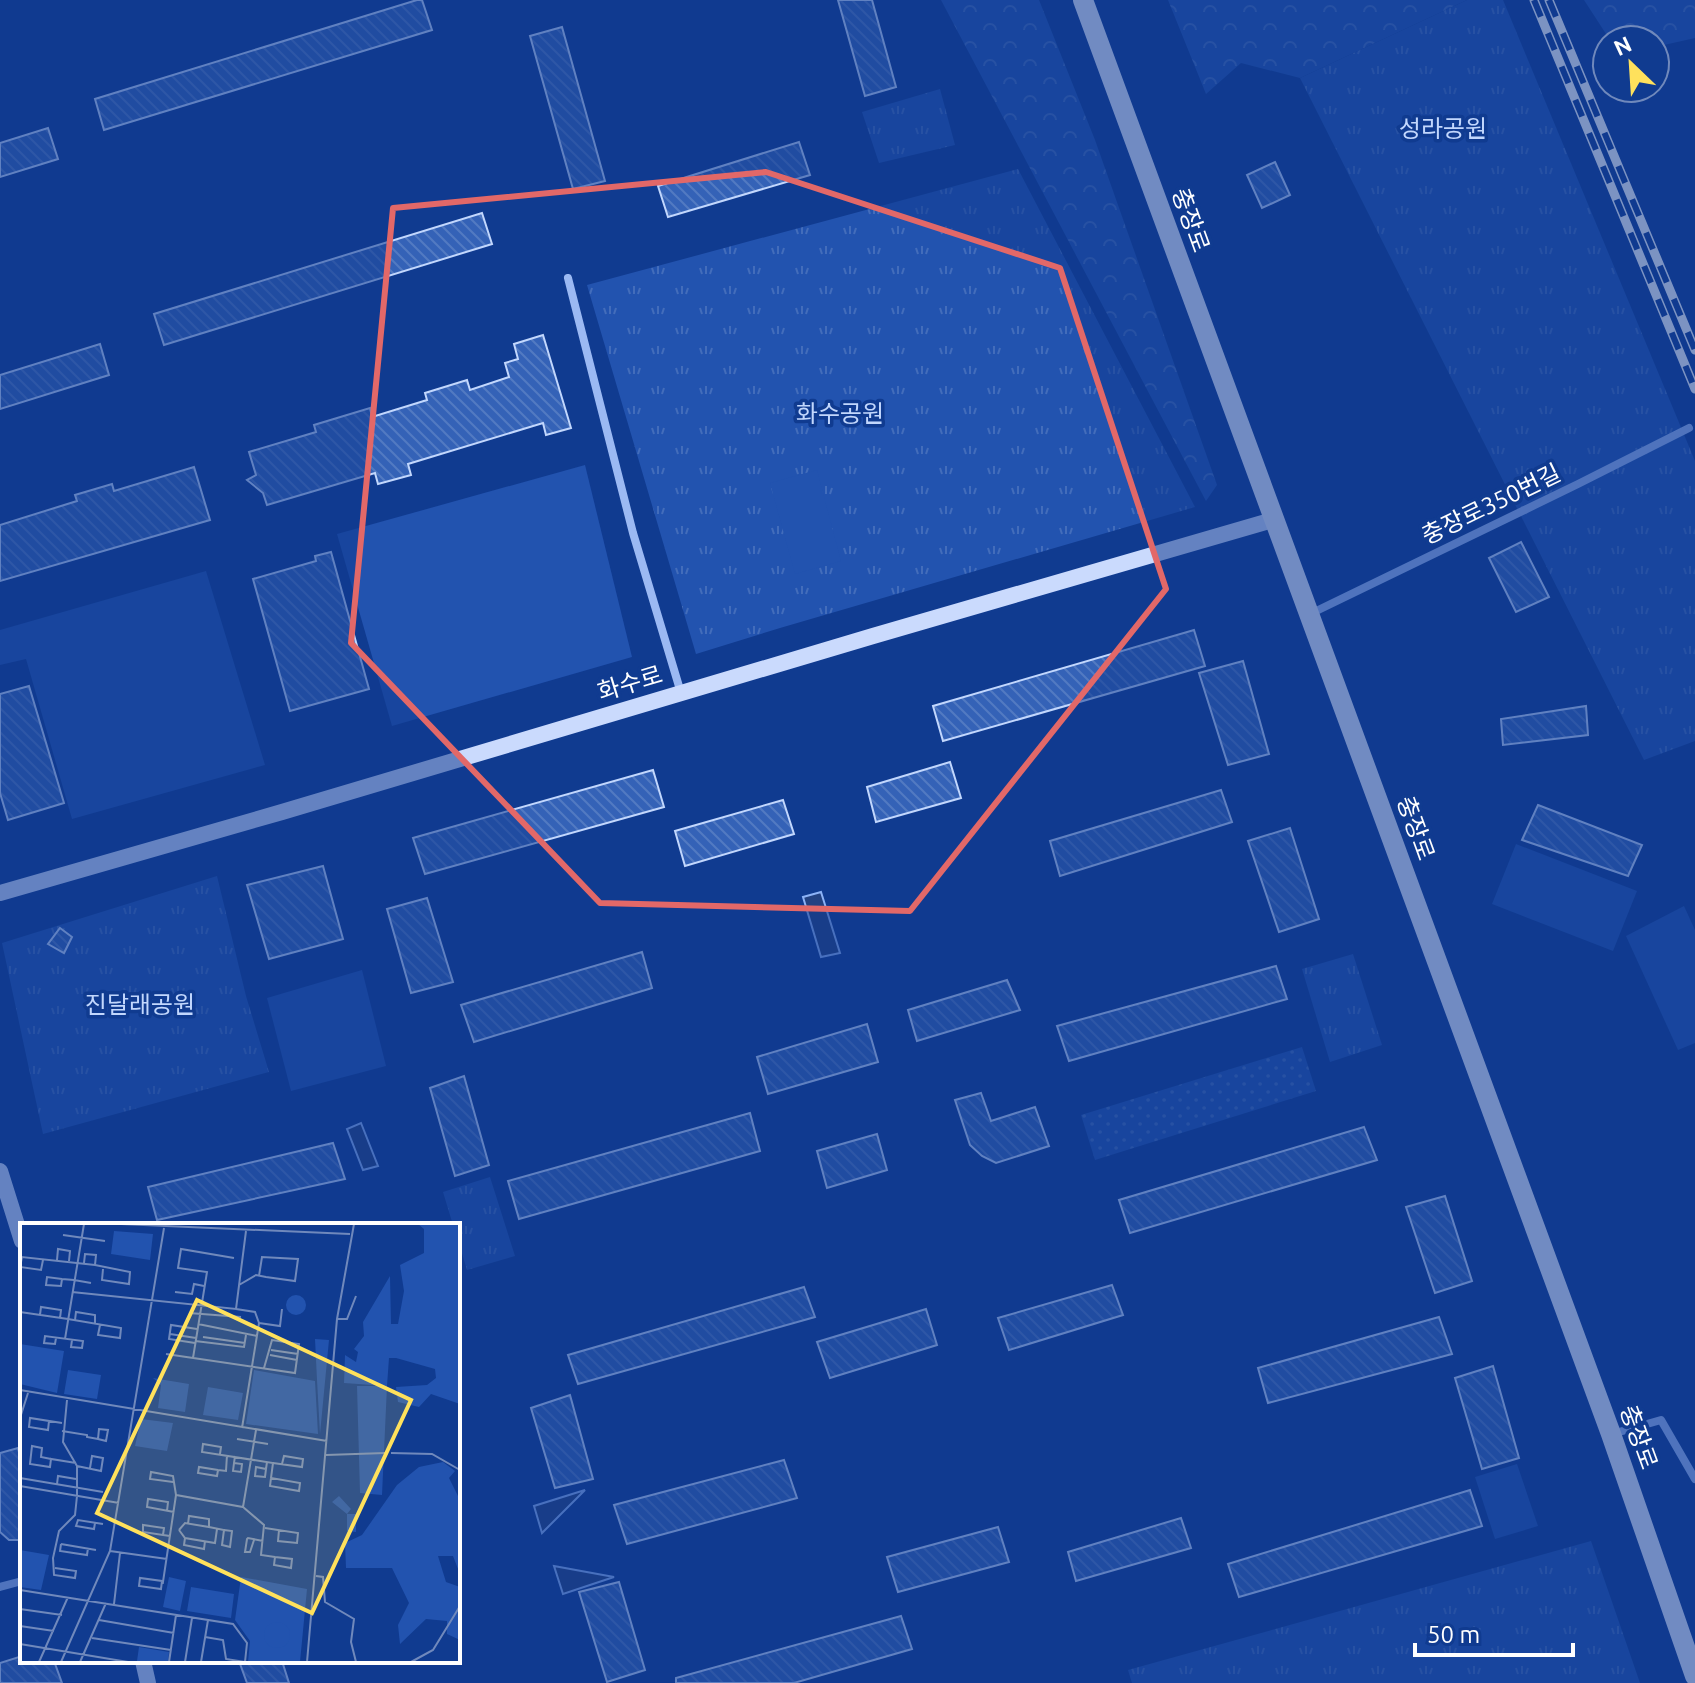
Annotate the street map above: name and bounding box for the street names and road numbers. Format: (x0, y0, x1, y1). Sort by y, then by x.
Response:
street label: 충장로 (1167, 184, 1215, 256)
street label: 충장로350번길 (1417, 459, 1565, 549)
street label: 화수로 (594, 660, 666, 706)
street label: 충장로 (1392, 792, 1440, 864)
street label: 충장로 (1615, 1401, 1663, 1473)

